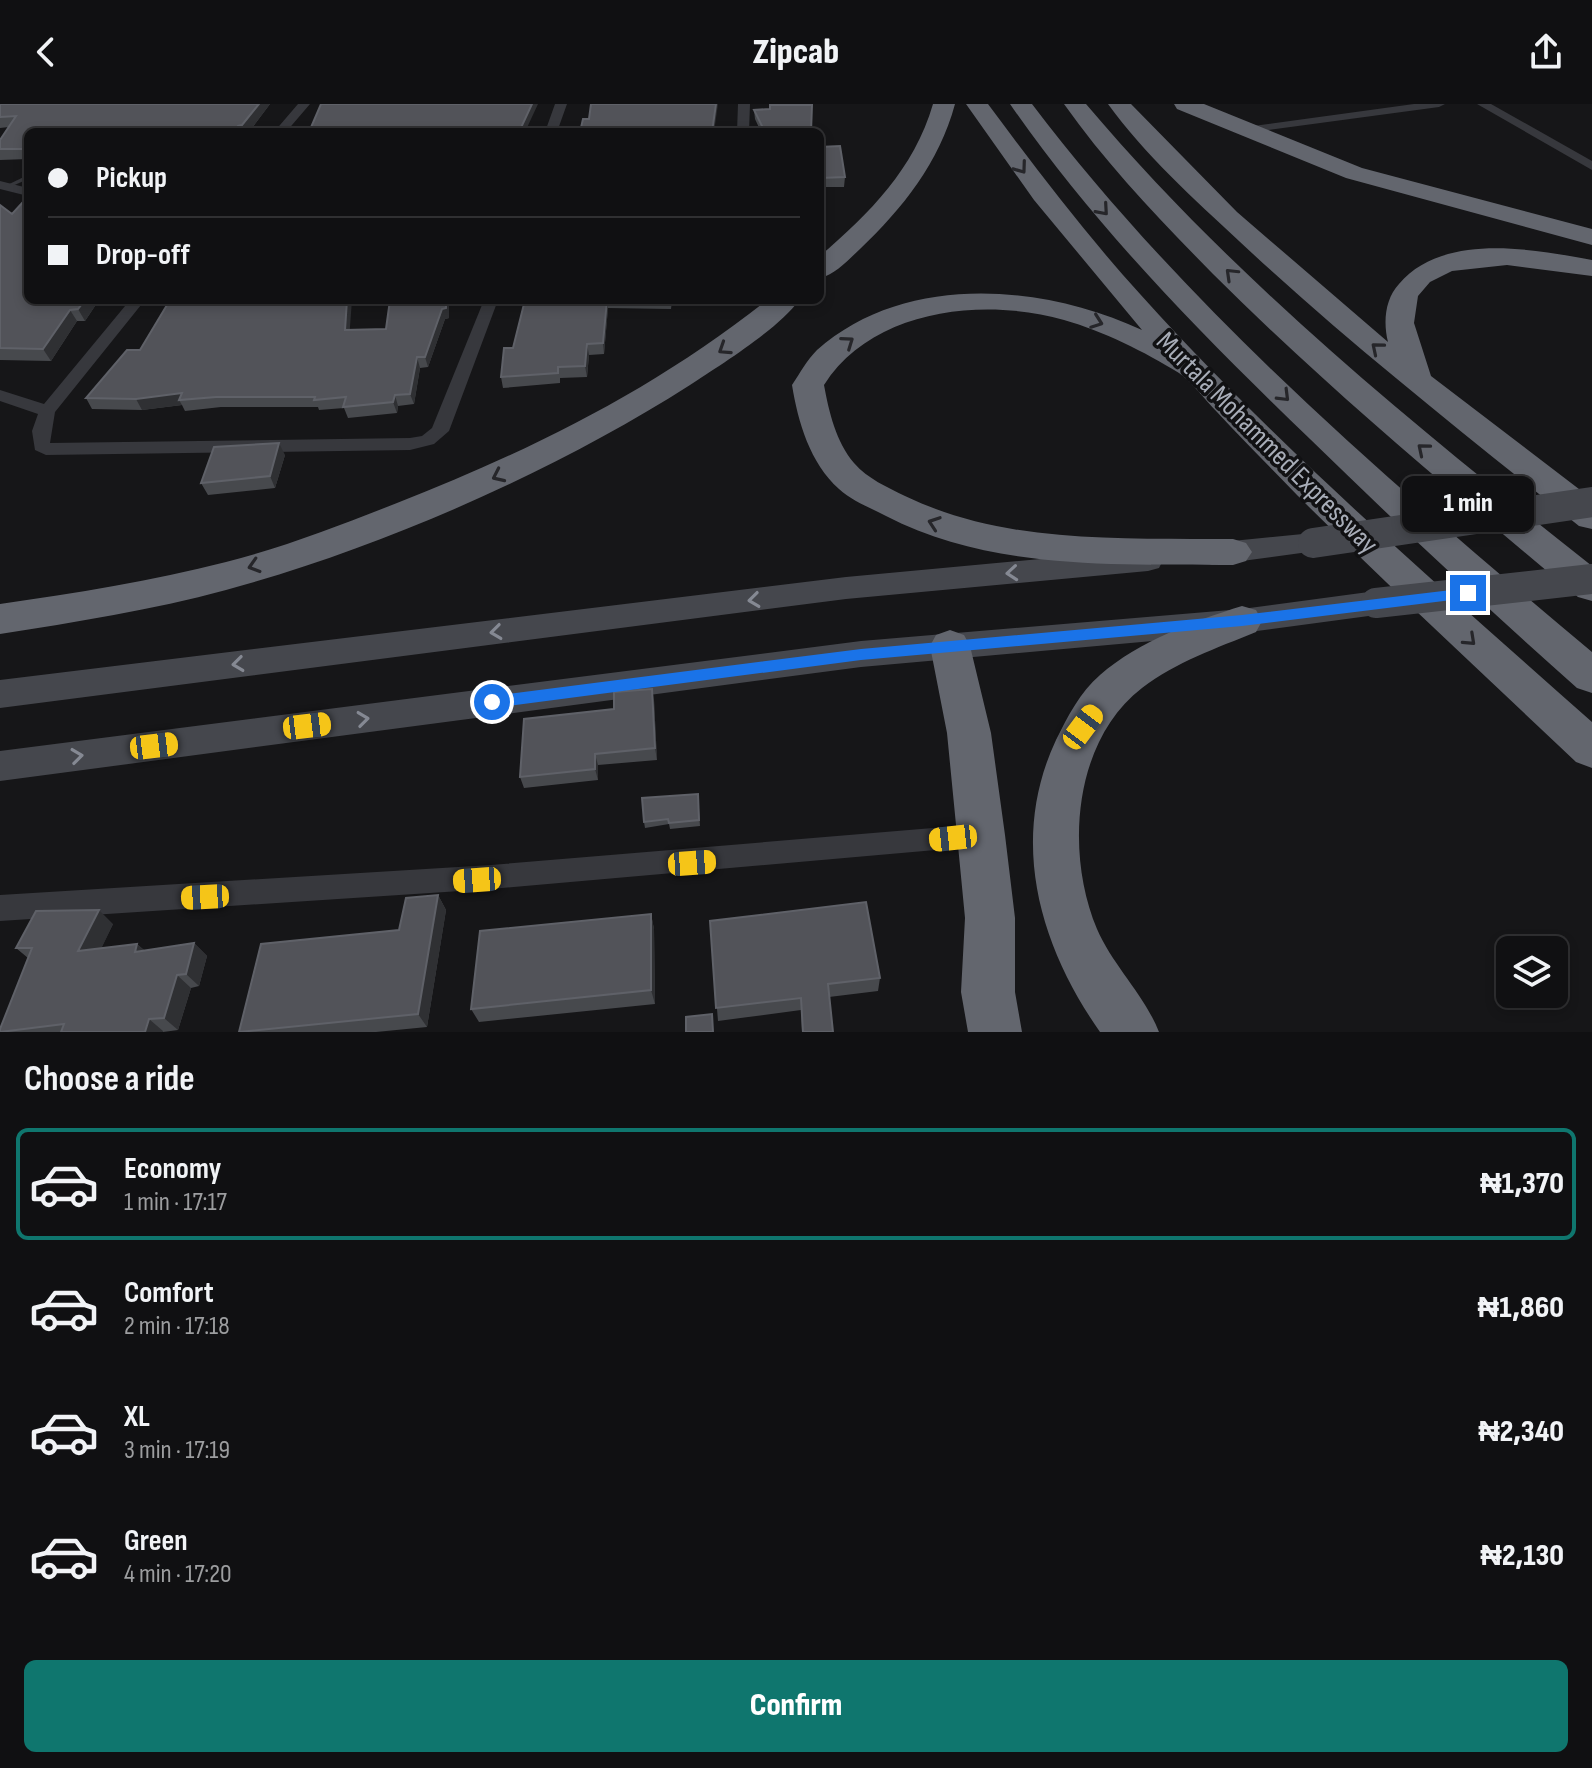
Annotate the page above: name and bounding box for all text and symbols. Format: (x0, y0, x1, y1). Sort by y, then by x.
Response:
icon: back (24, 30, 68, 74)
icon: share (1524, 30, 1568, 74)
text: Zipcab (753, 31, 839, 74)
text: Pickup (96, 160, 167, 196)
one-way arrow (1011, 160, 1026, 174)
one-way arrow (1093, 200, 1108, 215)
text: Drop-off (96, 237, 190, 273)
one-way arrow (1226, 269, 1240, 283)
one-way arrow (1089, 312, 1103, 328)
street label: Murtala Mohammed Expressway (1149, 325, 1385, 561)
one-way arrow (840, 337, 854, 352)
one-way arrow (718, 339, 733, 354)
one-way arrow (1371, 343, 1386, 358)
one-way arrow (1275, 387, 1289, 402)
one-way arrow (1418, 444, 1432, 459)
one-way arrow (492, 466, 506, 482)
callout: 1 min (1402, 477, 1534, 533)
text: 1 min (1443, 488, 1493, 519)
one-way arrow (928, 517, 942, 533)
one-way arrow (248, 557, 262, 573)
one-way arrow (1005, 564, 1018, 581)
route end (1450, 575, 1486, 611)
one-way arrow (747, 591, 760, 608)
one-way arrow (489, 623, 503, 640)
one-way arrow (1461, 630, 1476, 644)
one-way arrow (231, 655, 245, 672)
route start (474, 684, 510, 720)
car (1059, 701, 1107, 753)
car (282, 711, 332, 741)
one-way arrow (356, 711, 370, 728)
car (129, 731, 179, 761)
one-way arrow (70, 748, 84, 765)
car (928, 824, 978, 852)
car (667, 849, 717, 877)
car (452, 866, 502, 894)
car (180, 884, 230, 910)
map controls (1496, 936, 1568, 1008)
button: layers (1496, 936, 1568, 1008)
text: Choose a ride (24, 1058, 195, 1101)
icon: car (28, 1148, 100, 1220)
text: Economy (124, 1151, 221, 1187)
text: ₦1,370 (1480, 1166, 1564, 1202)
text: 1 min · 17:17 (124, 1187, 227, 1218)
icon: car (28, 1272, 100, 1344)
text: Comfort (124, 1275, 214, 1311)
text: ₦1,860 (1478, 1290, 1564, 1326)
text: 2 min · 17:18 (124, 1311, 230, 1342)
icon: car (28, 1396, 100, 1468)
text: XL (124, 1399, 150, 1435)
text: ₦2,340 (1478, 1414, 1564, 1450)
text: 3 min · 17:19 (124, 1435, 230, 1466)
icon: car (28, 1520, 100, 1592)
text: Green (124, 1523, 188, 1559)
text: ₦2,130 (1480, 1538, 1564, 1574)
text: 4 min · 17:20 (124, 1559, 232, 1590)
button: Confirm (24, 1660, 1568, 1752)

